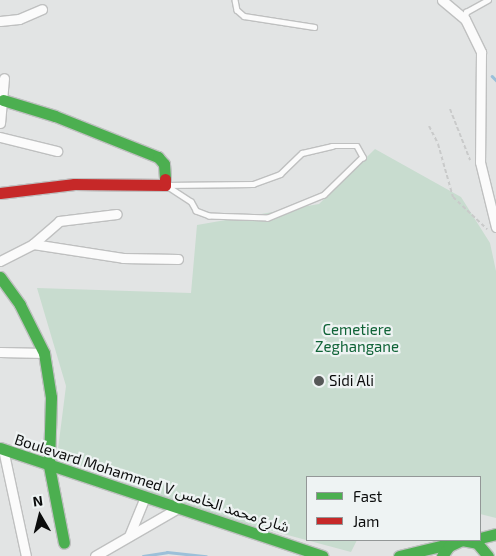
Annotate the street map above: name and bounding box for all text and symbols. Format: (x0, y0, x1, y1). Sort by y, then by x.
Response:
park label: Cemetiere Zeghangane (315, 320, 399, 355)
place label: Sidi Ali (329, 372, 374, 390)
marker: Sidi Ali (313, 375, 325, 387)
street label: Boulevard Mohammed V شارع محمد الخامس (12, 430, 292, 536)
legend (306, 476, 481, 541)
text: Fast (353, 487, 382, 505)
north arrow (15, 491, 65, 541)
text: N (32, 492, 44, 510)
text: Jam (353, 512, 379, 530)

